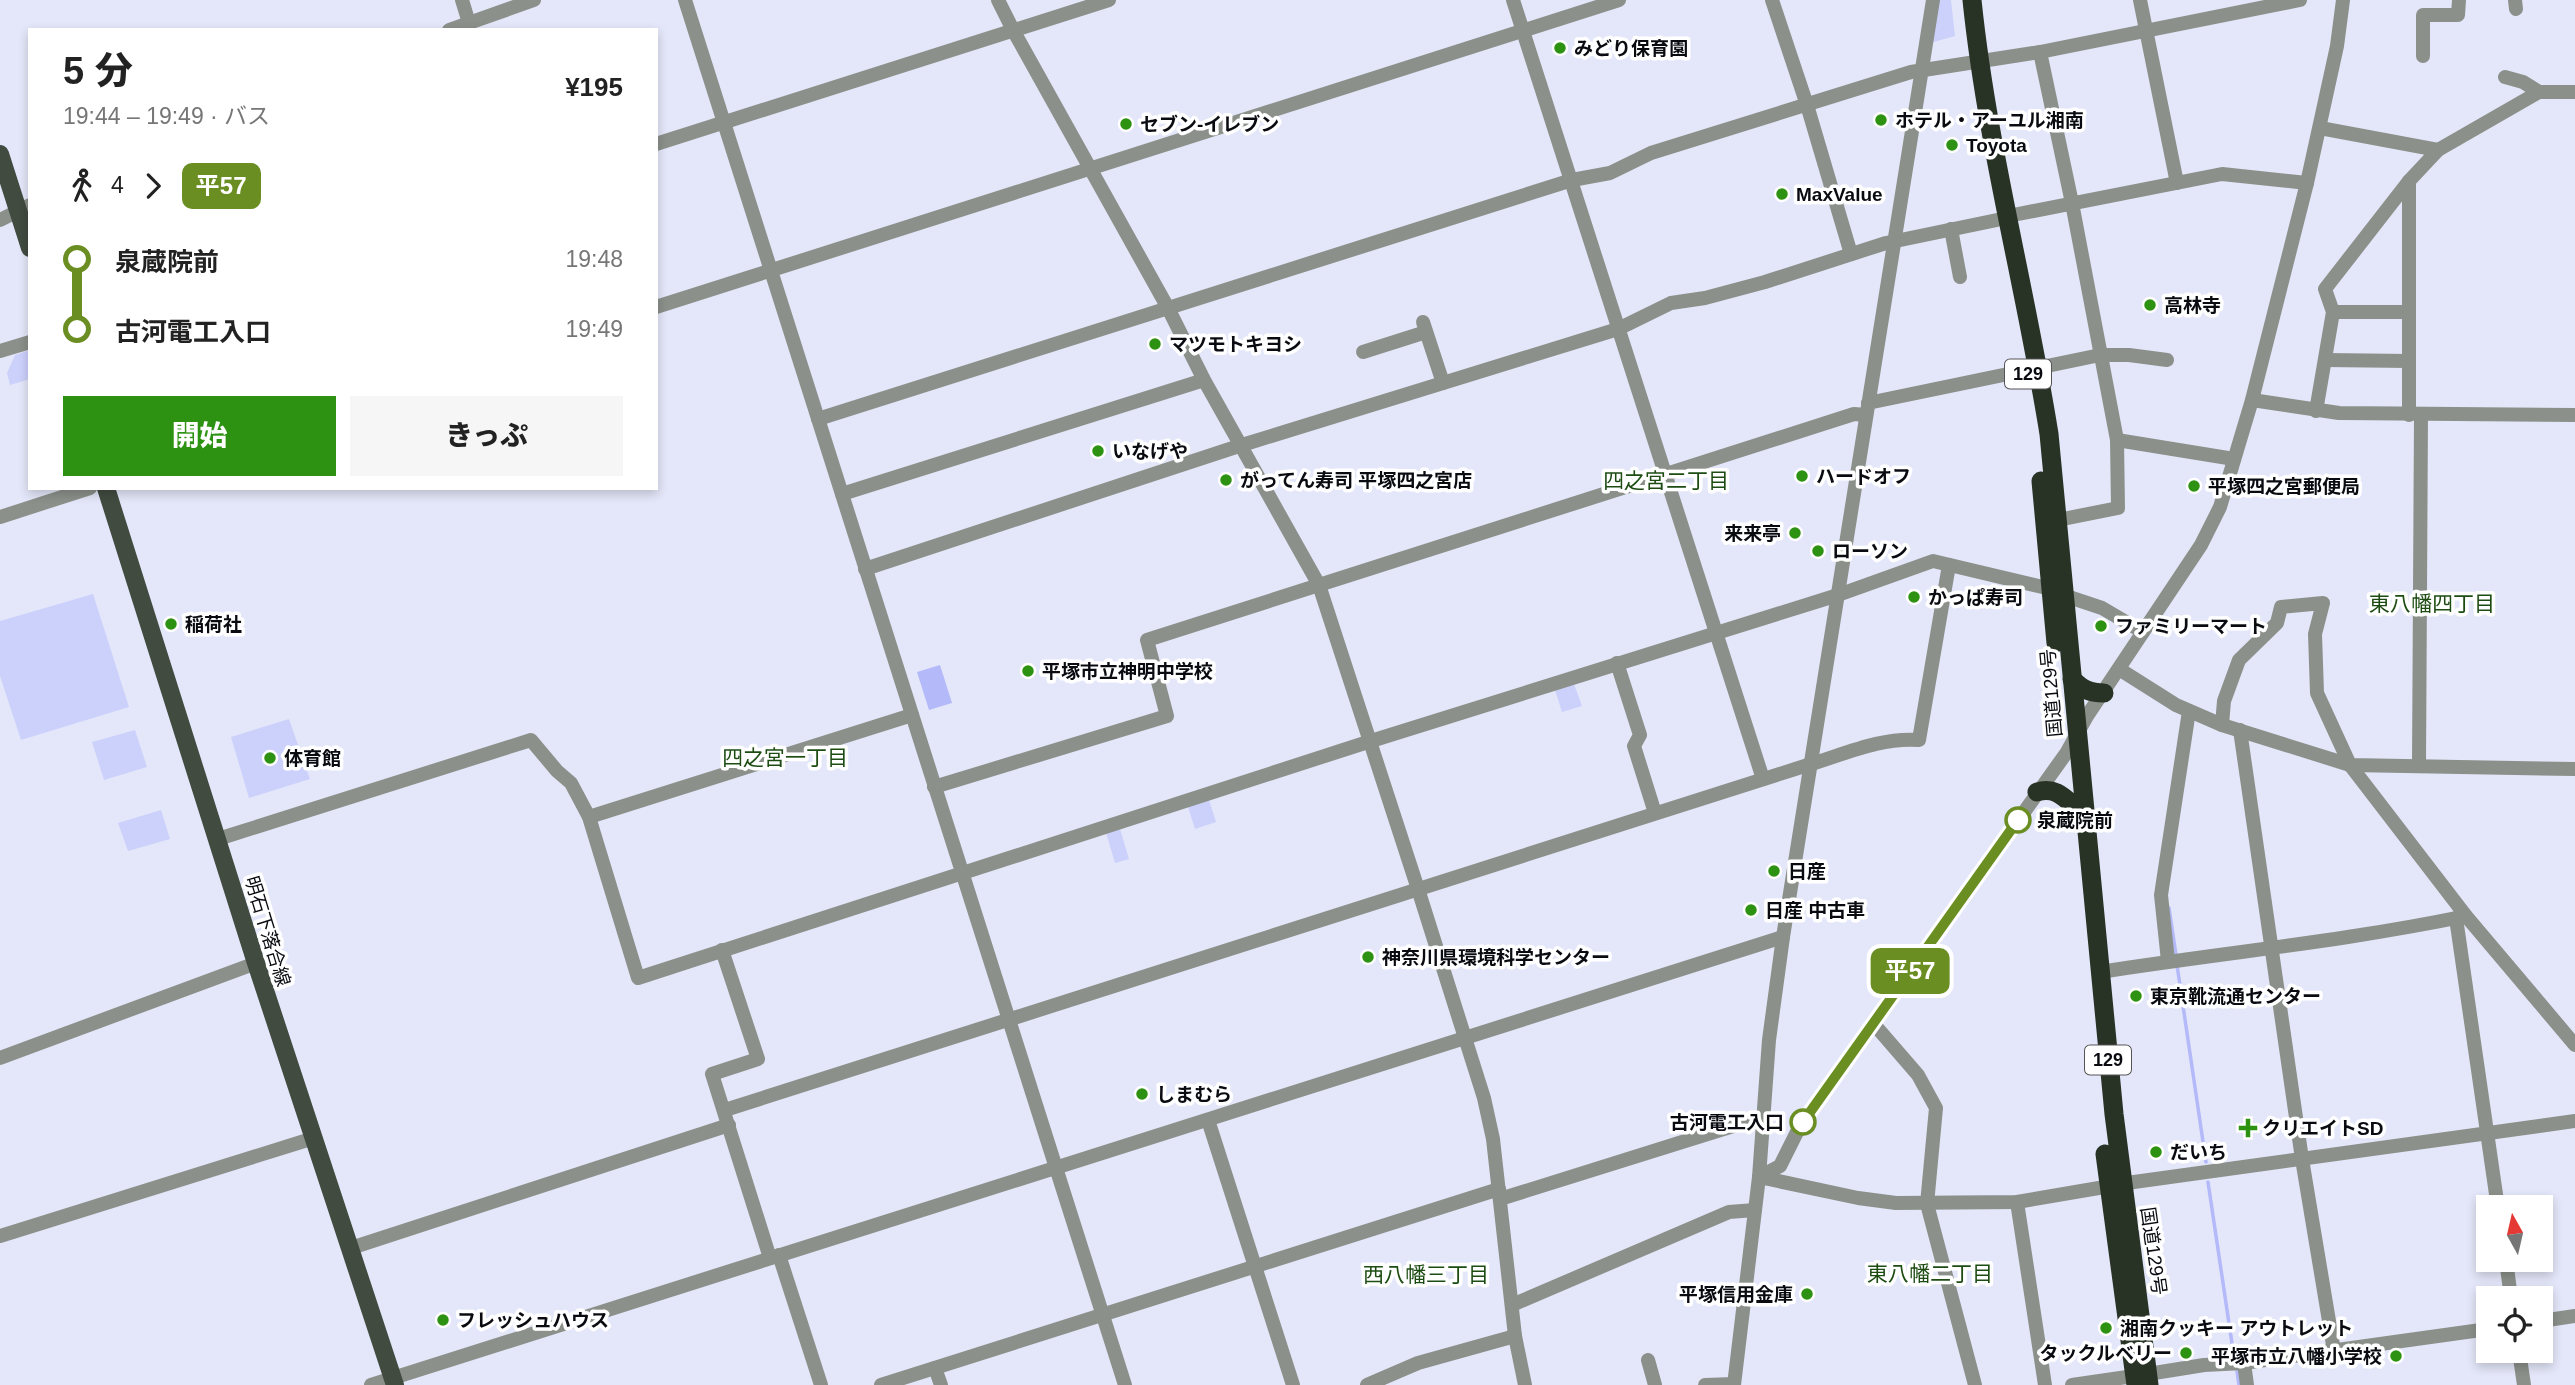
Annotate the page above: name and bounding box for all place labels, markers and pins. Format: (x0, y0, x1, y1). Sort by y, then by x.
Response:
place label: みどり保育園 (1574, 38, 1688, 59)
marker: みどり保育園 (1552, 40, 1568, 56)
place label: ホテル・アーユル湘南 (1895, 110, 2084, 131)
marker: ホテル・アーユル湘南 (1873, 112, 1889, 128)
place label: セブン-イレブン (1140, 114, 1279, 135)
marker: セブン-イレブン (1118, 116, 1134, 132)
place label: Toyota (1966, 135, 2027, 156)
marker: Toyota (1944, 137, 1960, 153)
place label: MaxValue (1796, 184, 1883, 205)
marker: MaxValue (1774, 186, 1790, 202)
place label: 高林寺 (2164, 295, 2221, 316)
marker: 高林寺 (2142, 297, 2158, 313)
place label: マツモトキヨシ (1169, 334, 1302, 355)
marker: マツモトキヨシ (1147, 336, 1163, 352)
place label: いなげや (1112, 441, 1188, 462)
marker: いなげや (1090, 443, 1106, 459)
place label: ハードオフ (1816, 466, 1911, 487)
marker: ハードオフ (1794, 468, 1810, 484)
place label: がってん寿司 平塚四之宮店 (1240, 470, 1472, 491)
marker: がってん寿司 平塚四之宮店 (1218, 472, 1234, 488)
place label: 平塚四之宮郵便局 (2208, 476, 2360, 497)
marker: 平塚四之宮郵便局 (2186, 478, 2202, 494)
place label: 来来亭 (1724, 523, 1781, 544)
marker: 来来亭 (1787, 525, 1803, 541)
place label: ローソン (1832, 541, 1908, 562)
marker: ローソン (1810, 543, 1826, 559)
place label: かっぱ寿司 (1928, 587, 2023, 608)
marker: かっぱ寿司 (1906, 589, 1922, 605)
place label: 稲荷社 (185, 614, 242, 635)
marker: 稲荷社 (163, 616, 179, 632)
place label: ファミリーマート (2115, 616, 2267, 637)
marker: ファミリーマート (2093, 618, 2109, 634)
place label: 平塚市立神明中学校 (1042, 661, 1213, 682)
marker: 平塚市立神明中学校 (1020, 663, 1036, 679)
place label: 体育館 (284, 748, 341, 769)
marker: 体育館 (262, 750, 278, 766)
marker: 泉蔵院前 (2005, 807, 2031, 833)
place label: 泉蔵院前 (2037, 810, 2113, 831)
place label: 日産 (1788, 861, 1826, 882)
marker: 日産 (1766, 863, 1782, 879)
place label: 日産 中古車 (1765, 900, 1865, 921)
marker: 日産 中古車 (1743, 902, 1759, 918)
place label: 神奈川県環境科学センター (1382, 947, 1610, 968)
marker: 神奈川県環境科学センター (1360, 949, 1376, 965)
place label: 東京靴流通センター (2150, 986, 2321, 1007)
marker: 東京靴流通センター (2128, 988, 2144, 1004)
place label: しまむら (1156, 1084, 1232, 1105)
marker: しまむら (1134, 1086, 1150, 1102)
marker: 古河電工入口 (1790, 1109, 1816, 1135)
place label: 古河電工入口 (1670, 1112, 1784, 1133)
place label: クリエイトSD (2262, 1118, 2383, 1139)
marker: クリエイトSD (2240, 1120, 2256, 1136)
place label: だいち (2170, 1142, 2227, 1163)
marker: だいち (2148, 1144, 2164, 1160)
place label: 平塚信用金庫 (1679, 1284, 1793, 1305)
marker: 平塚信用金庫 (1799, 1286, 1815, 1302)
place label: フレッシュハウス (457, 1310, 609, 1331)
marker: フレッシュハウス (435, 1312, 451, 1328)
place label: 湘南クッキー アウトレット (2120, 1318, 2353, 1339)
marker: 湘南クッキー アウトレット (2098, 1320, 2114, 1336)
place label: タックルベリー (2040, 1343, 2172, 1364)
marker: タックルベリー (2178, 1345, 2194, 1361)
place label: 平塚市立八幡小学校 (2211, 1346, 2382, 1367)
marker: 平塚市立八幡小学校 (2388, 1348, 2404, 1364)

